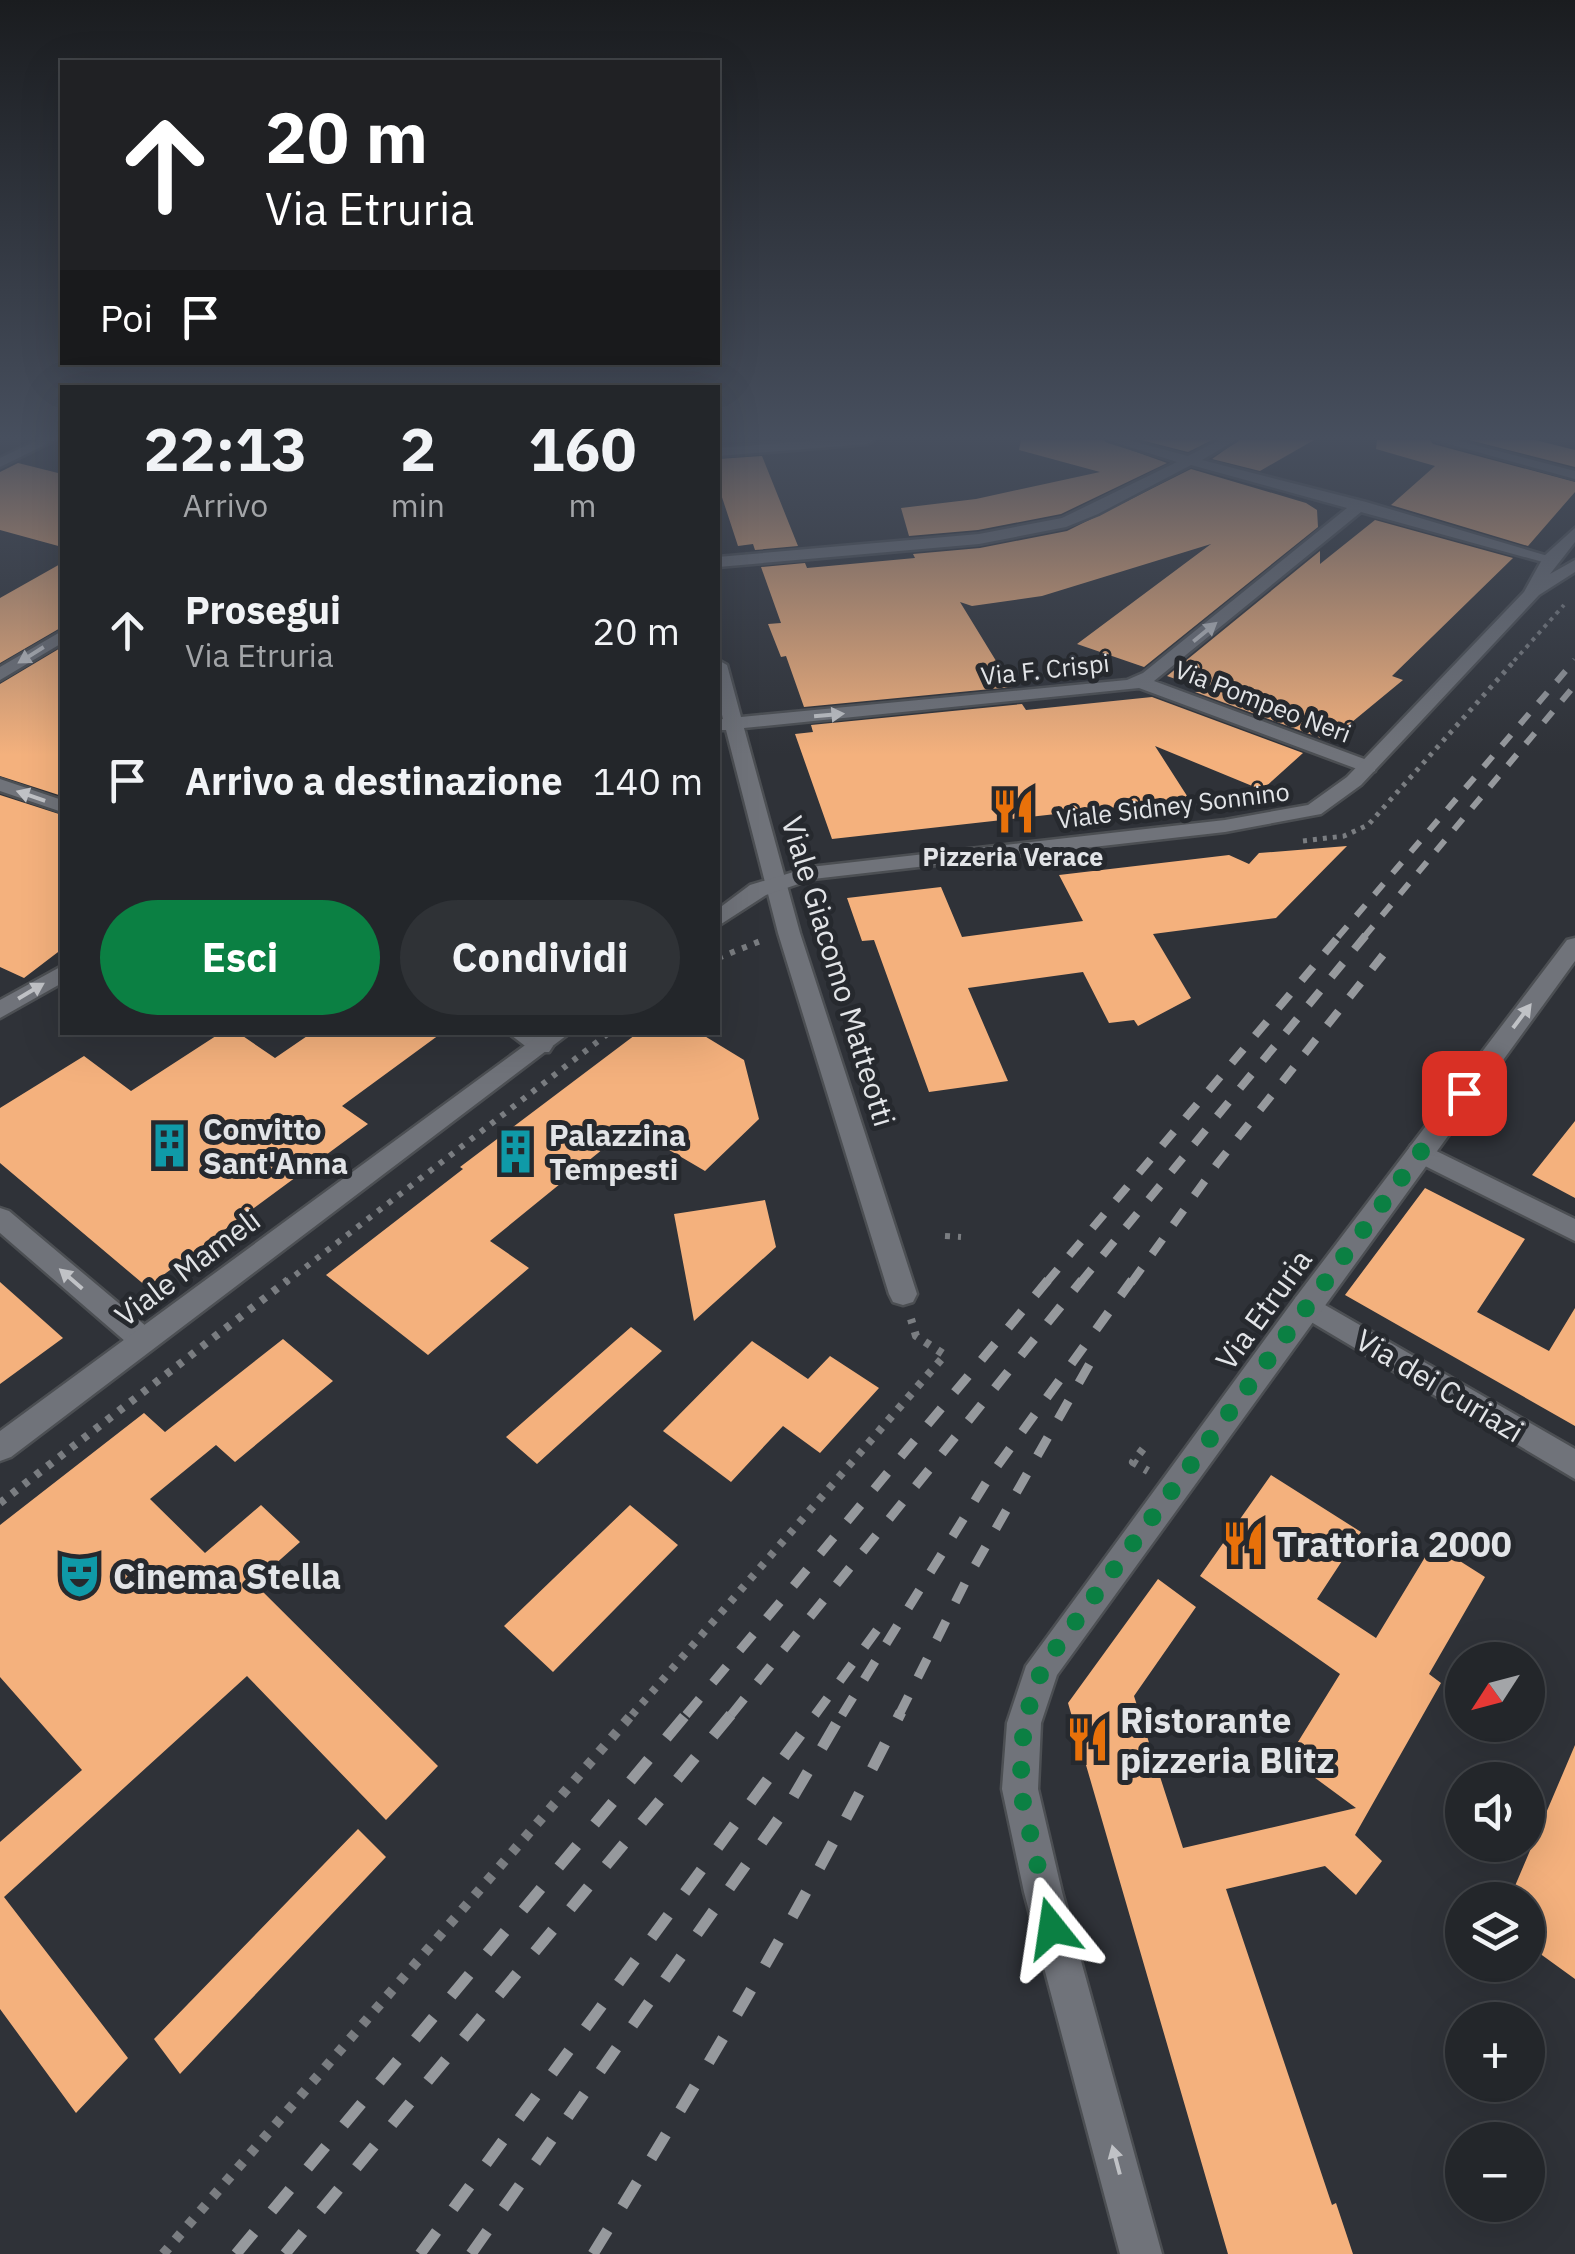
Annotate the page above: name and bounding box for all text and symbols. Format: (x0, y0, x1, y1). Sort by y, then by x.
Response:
text: 20 m (265, 91, 428, 182)
icon: ahead (100, 100, 230, 230)
text: Via Etruria (265, 179, 474, 237)
icon: arrive (173, 290, 228, 345)
text: Poi (100, 293, 153, 342)
text: 22:13 (144, 409, 307, 488)
text: 2 (400, 409, 436, 488)
text: 160 (528, 409, 636, 488)
text: Arrivo (183, 484, 268, 526)
text: min (391, 484, 445, 526)
text: m (569, 484, 596, 526)
text: Prosegui (185, 585, 341, 634)
icon: ahead (100, 603, 155, 658)
text: 20 m (592, 606, 680, 655)
one-way arrow (1192, 622, 1218, 643)
text: Via Etruria (185, 634, 334, 676)
one-way arrow (17, 646, 45, 663)
street label: Via F. Crispi (979, 646, 1111, 692)
street label: Via Pompeo Neri (1170, 652, 1356, 750)
one-way arrow (814, 706, 846, 722)
icon: arrive (100, 753, 155, 808)
text: Arrivo a destinazione (185, 756, 563, 805)
text: 140 m (593, 756, 703, 805)
street label: Viale Sidney Sonnino (1055, 774, 1291, 836)
one-way arrow (16, 787, 46, 802)
restaurant icon: Pizzeria Verace (989, 788, 1037, 836)
street label: Viale Giacomo Matteotti (773, 811, 905, 1131)
place label: Pizzeria Verace (923, 840, 1103, 873)
button: Esci (100, 900, 380, 1015)
button: Condividi (400, 900, 680, 1015)
one-way arrow (17, 983, 45, 1000)
one-way arrow (1512, 1003, 1532, 1029)
pin (1422, 1051, 1507, 1136)
icon: arrive (1437, 1066, 1492, 1121)
place label: Convitto Sant'Anna (203, 1109, 348, 1182)
place label: Palazzina Tempesti (549, 1115, 686, 1188)
building icon: Convitto Sant'Anna (146, 1121, 194, 1169)
building icon: Palazzina Tempesti (492, 1127, 540, 1175)
street label: Viale Mameli (107, 1200, 267, 1334)
street label: Via Etruria (1206, 1241, 1320, 1377)
one-way arrow (59, 1268, 84, 1290)
street label: Via dei Curiazi (1349, 1320, 1531, 1450)
restaurant icon: Trattoria 2000 (1220, 1520, 1268, 1568)
place label: Trattoria 2000 (1277, 1521, 1512, 1567)
theatre icon: Cinema Stella (56, 1552, 104, 1600)
place label: Cinema Stella (113, 1553, 341, 1599)
north arrow (1445, 1642, 1545, 1742)
map controls (1445, 1642, 1545, 2222)
place label: Ristorante pizzeria Blitz (1120, 1697, 1335, 1783)
restaurant icon: Ristorante pizzeria Blitz (1063, 1716, 1111, 1764)
button: sound (1445, 1762, 1545, 1862)
position arrow (1000, 1876, 1104, 1980)
button: layers (1445, 1882, 1545, 1982)
button: + (1445, 2002, 1545, 2102)
button: − (1445, 2122, 1545, 2222)
one-way arrow (1107, 2144, 1123, 2175)

